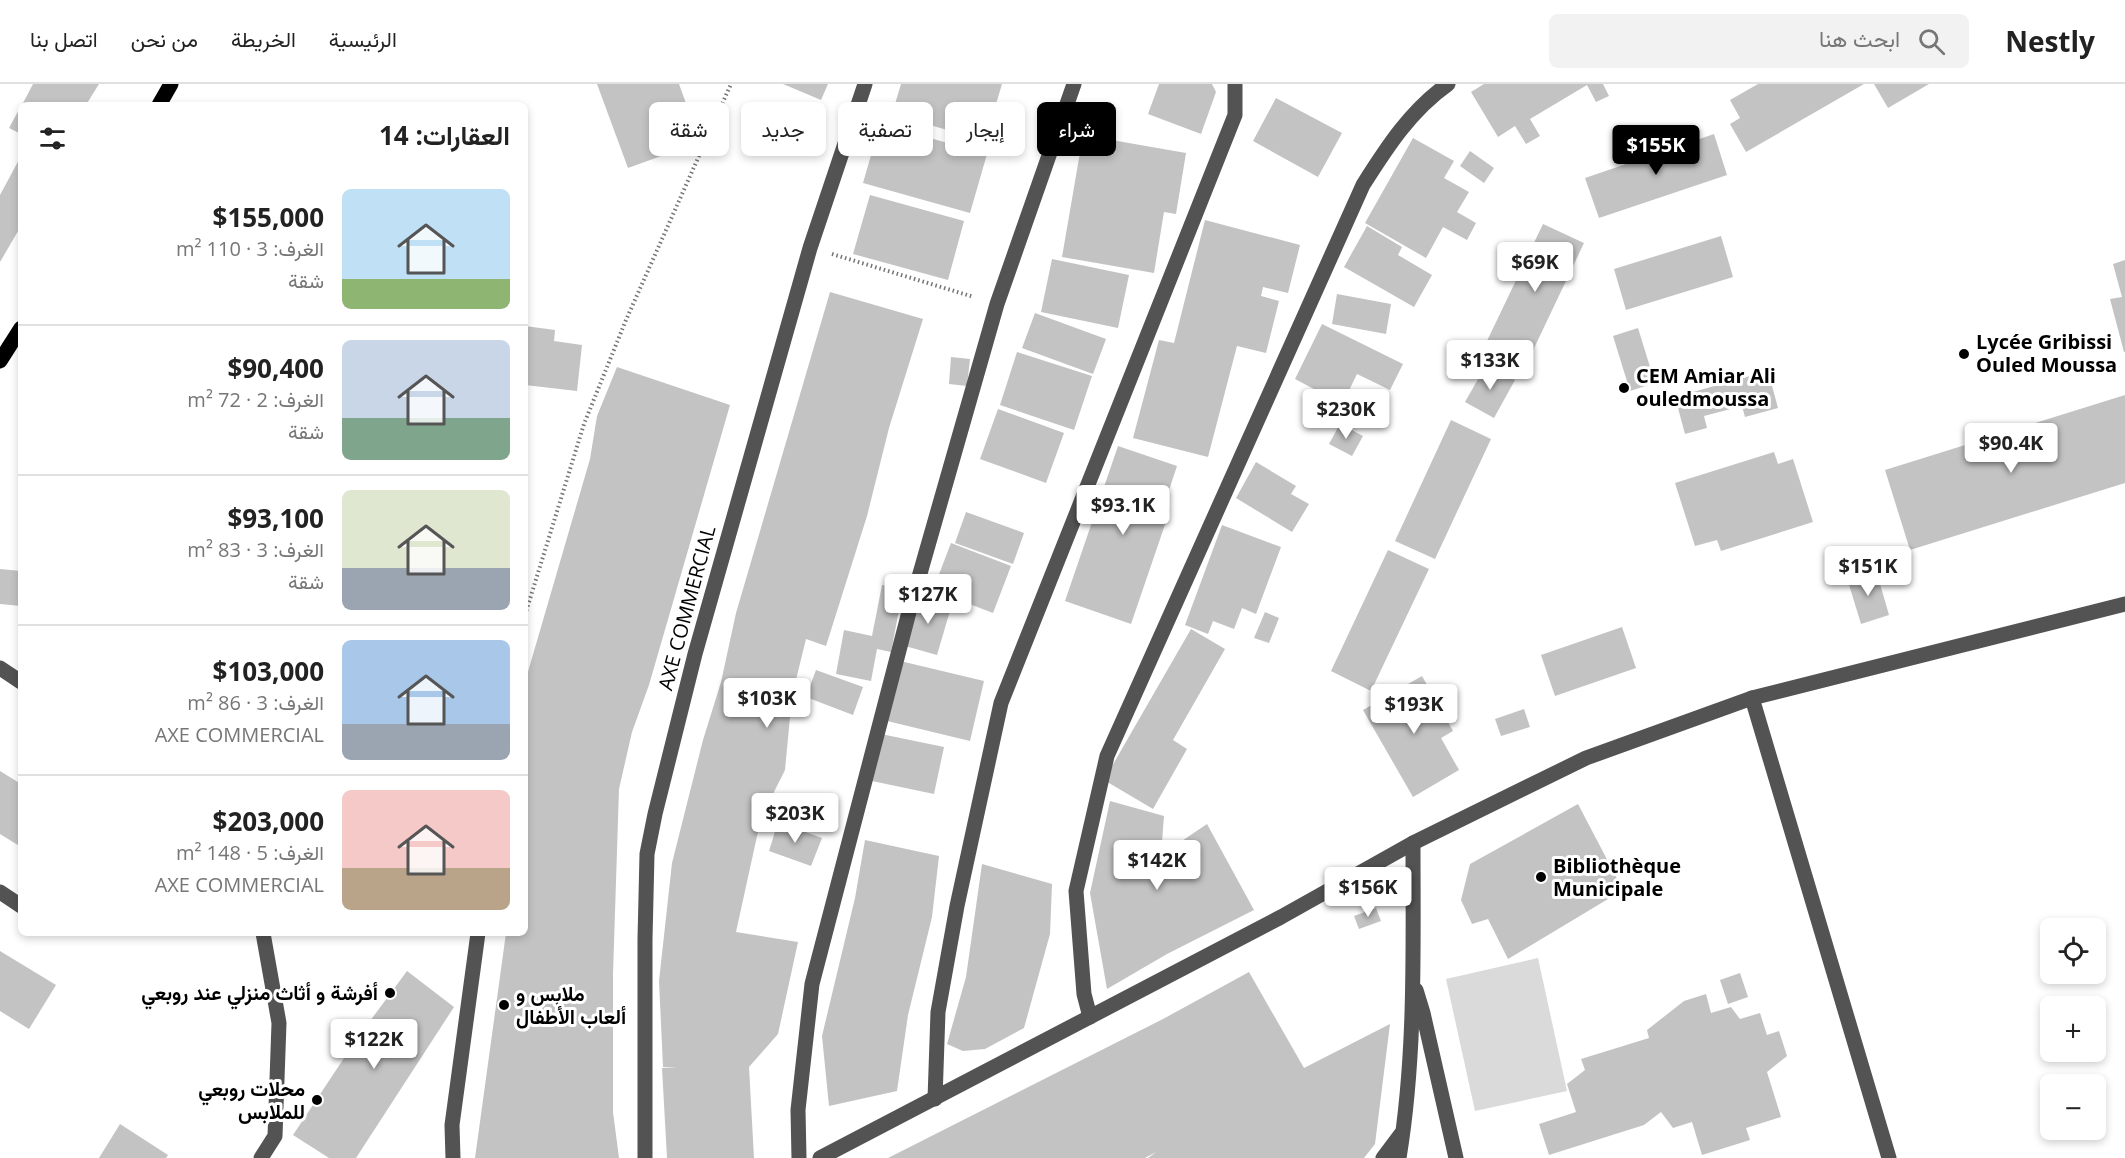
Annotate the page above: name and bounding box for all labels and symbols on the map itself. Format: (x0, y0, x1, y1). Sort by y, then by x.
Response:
pin: $155K (1614, 125, 1698, 176)
pin: $69K (1499, 242, 1571, 293)
place label: Lycée Gribissi Ouled Moussa (1976, 328, 2117, 378)
pin: $133K (1448, 340, 1532, 391)
marker: Lycée Gribissi Ouled Moussa (1957, 347, 1971, 361)
place label: CEM Amiar Ali ouledmoussa (1636, 362, 1776, 412)
marker: CEM Amiar Ali ouledmoussa (1617, 381, 1631, 395)
pin: $230K (1304, 389, 1388, 440)
pin: $90.4K (1962, 423, 2060, 474)
pin: $93.1K (1074, 485, 1172, 536)
street label: AXE COMMERCIAL (652, 523, 721, 693)
pin: $151K (1826, 546, 1910, 597)
pin: $127K (886, 574, 970, 625)
pin: $103K (725, 678, 809, 729)
pin: $193K (1372, 684, 1456, 735)
pin: $203K (753, 793, 837, 844)
pin: $142K (1115, 840, 1199, 891)
place label: Bibliothèque Municipale (1553, 852, 1681, 902)
pin: $156K (1326, 867, 1410, 918)
marker: Bibliothèque Municipale (1534, 870, 1548, 884)
place label: أفرشة و أثاث منزلي عند روبعي (141, 979, 378, 1010)
place label: ملابس و ألعاب الأطفال (516, 980, 626, 1030)
marker: أفرشة و أثاث منزلي عند روبعي (383, 986, 397, 1000)
marker: ملابس و ألعاب الأطفال (497, 998, 511, 1012)
pin: $122K (332, 1019, 416, 1070)
place label: محلات روبعي للملابس (198, 1075, 305, 1125)
marker: محلات روبعي للملابس (310, 1093, 324, 1107)

